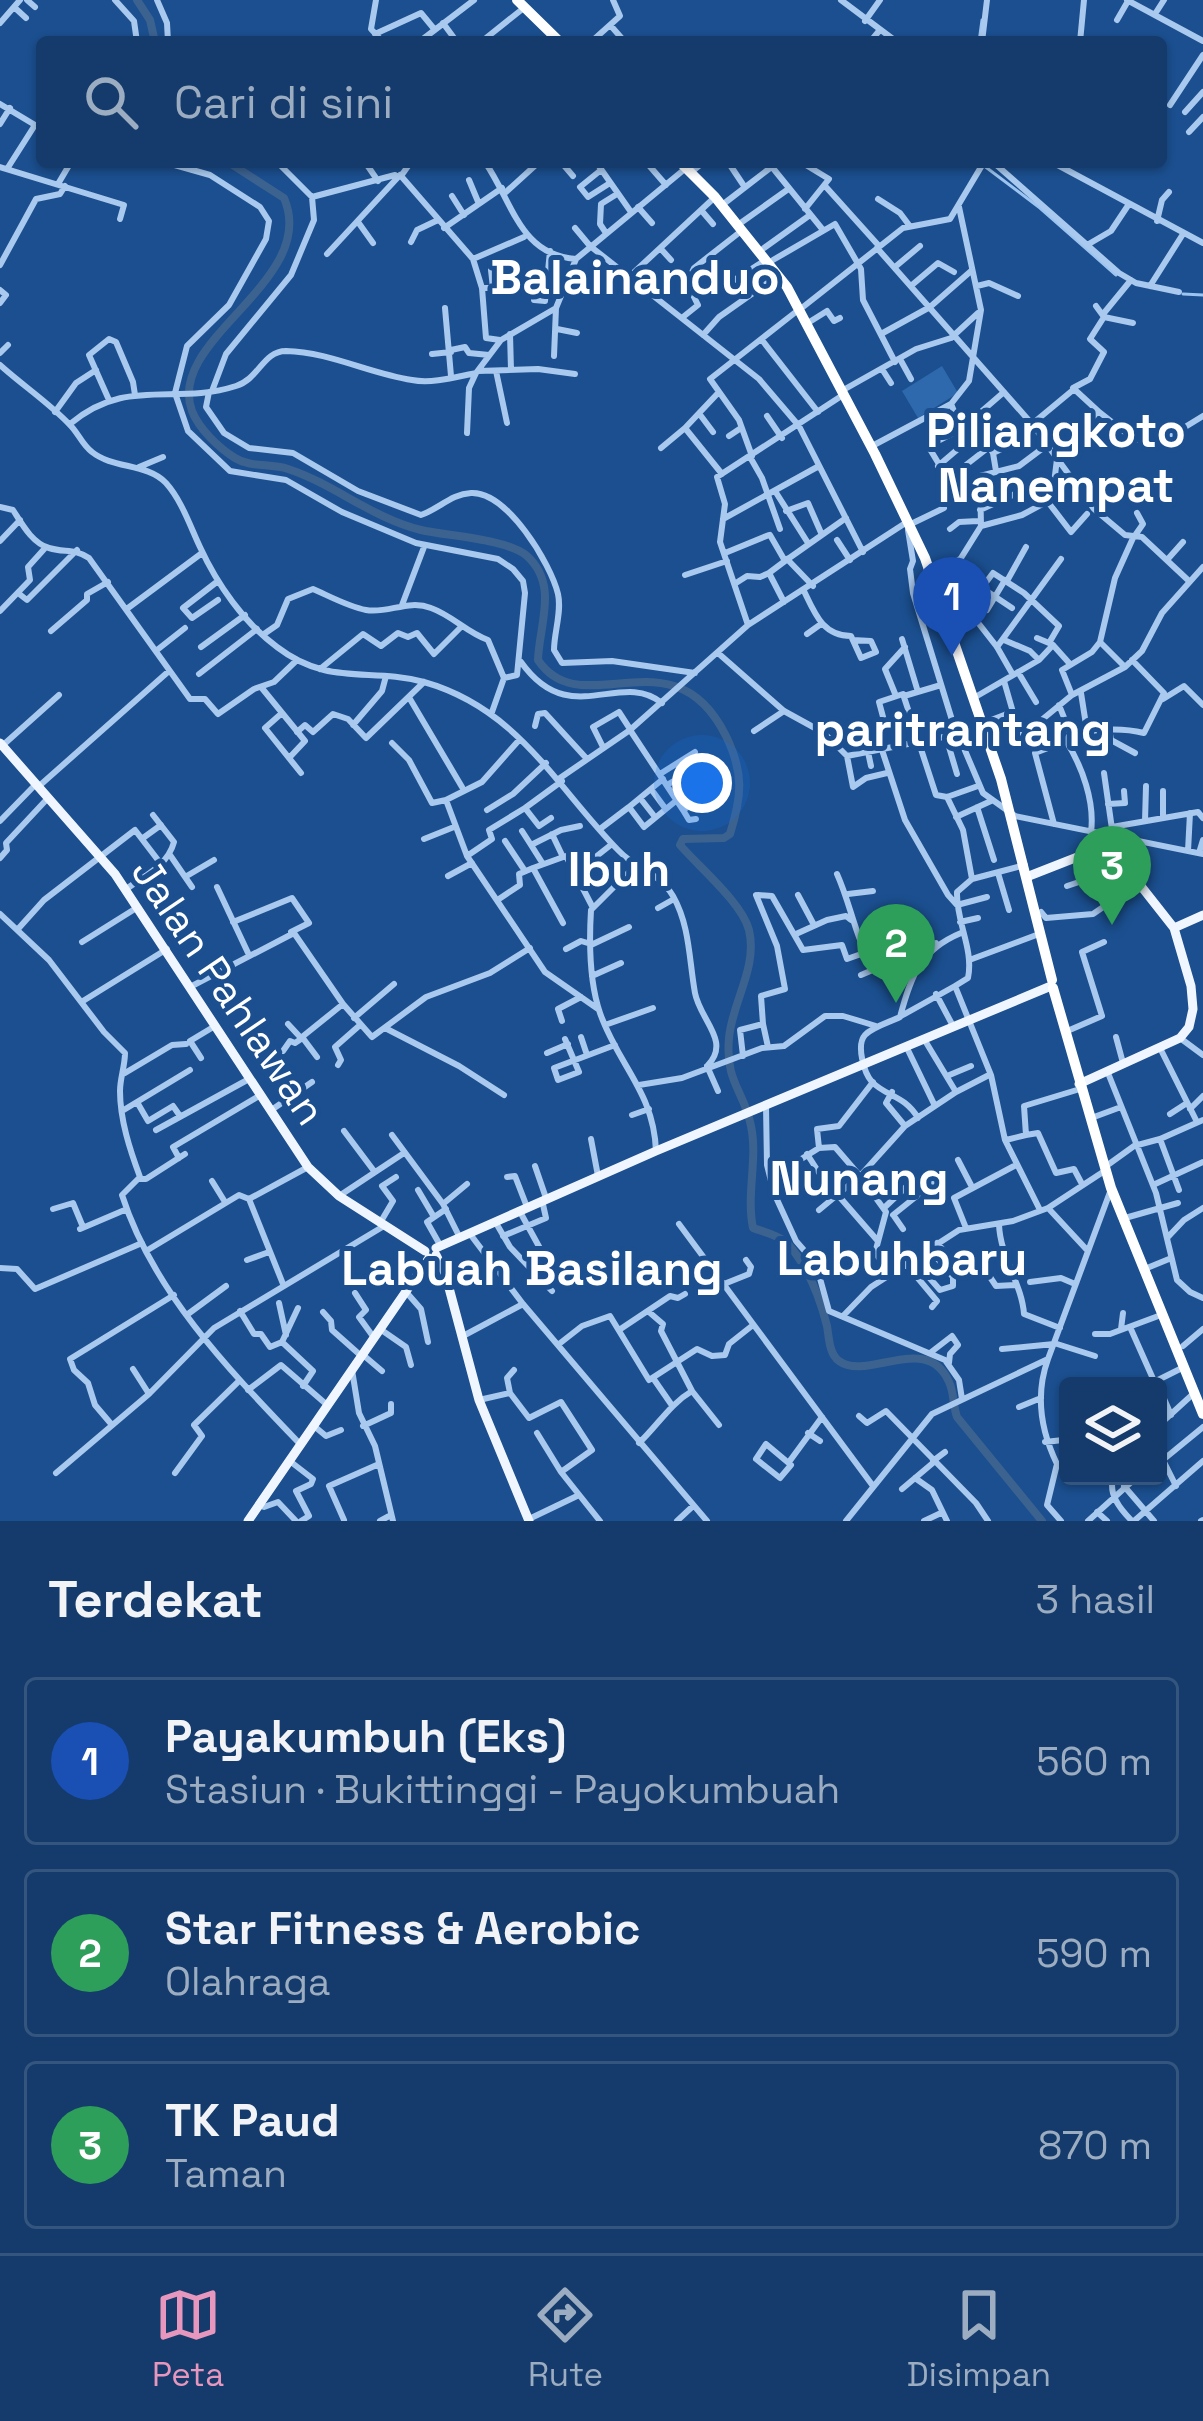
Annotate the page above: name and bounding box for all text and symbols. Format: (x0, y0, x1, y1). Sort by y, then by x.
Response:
search box (36, 36, 1167, 168)
icon: search (78, 69, 144, 135)
text: Cari di sini (174, 74, 393, 131)
district label: Balainanduo (490, 247, 780, 308)
district label: Piliangkoto Nanempat (926, 400, 1186, 516)
pin: 1 (913, 557, 991, 656)
district label: paritrantang (815, 699, 1111, 760)
your location (672, 753, 732, 813)
pin: 3 (1073, 826, 1151, 925)
district label: Ibuh (568, 839, 670, 900)
street label: Jalan Pahlawan (120, 848, 337, 1135)
pin: 2 (857, 904, 935, 1003)
district label: Nunang (769, 1148, 949, 1209)
district label: Labuhbaru (777, 1228, 1027, 1289)
district label: Labuah Basilang (341, 1238, 723, 1299)
map controls (1059, 1377, 1167, 1485)
button: layers (1059, 1377, 1167, 1485)
text: Terdekat (48, 1567, 263, 1632)
text: 3 hasil (1036, 1575, 1155, 1624)
text: Payakumbuh (Eks) (165, 1708, 566, 1765)
text: 1 (81, 1737, 99, 1786)
text: 560 m (1036, 1737, 1152, 1786)
text: Stasiun · Bukittinggi - Payokumbuah (165, 1765, 840, 1814)
text: Star Fitness & Aerobic (165, 1900, 640, 1957)
text: 2 (78, 1929, 102, 1978)
text: 590 m (1036, 1929, 1152, 1978)
text: Olahraga (165, 1957, 330, 2006)
text: TK Paud (165, 2092, 340, 2149)
text: 3 (78, 2121, 102, 2170)
text: 870 m (1038, 2121, 1152, 2170)
text: Taman (165, 2149, 287, 2198)
tab: Peta (152, 2282, 224, 2396)
tab: Rute (528, 2282, 603, 2396)
tab: Disimpan (907, 2282, 1051, 2396)

